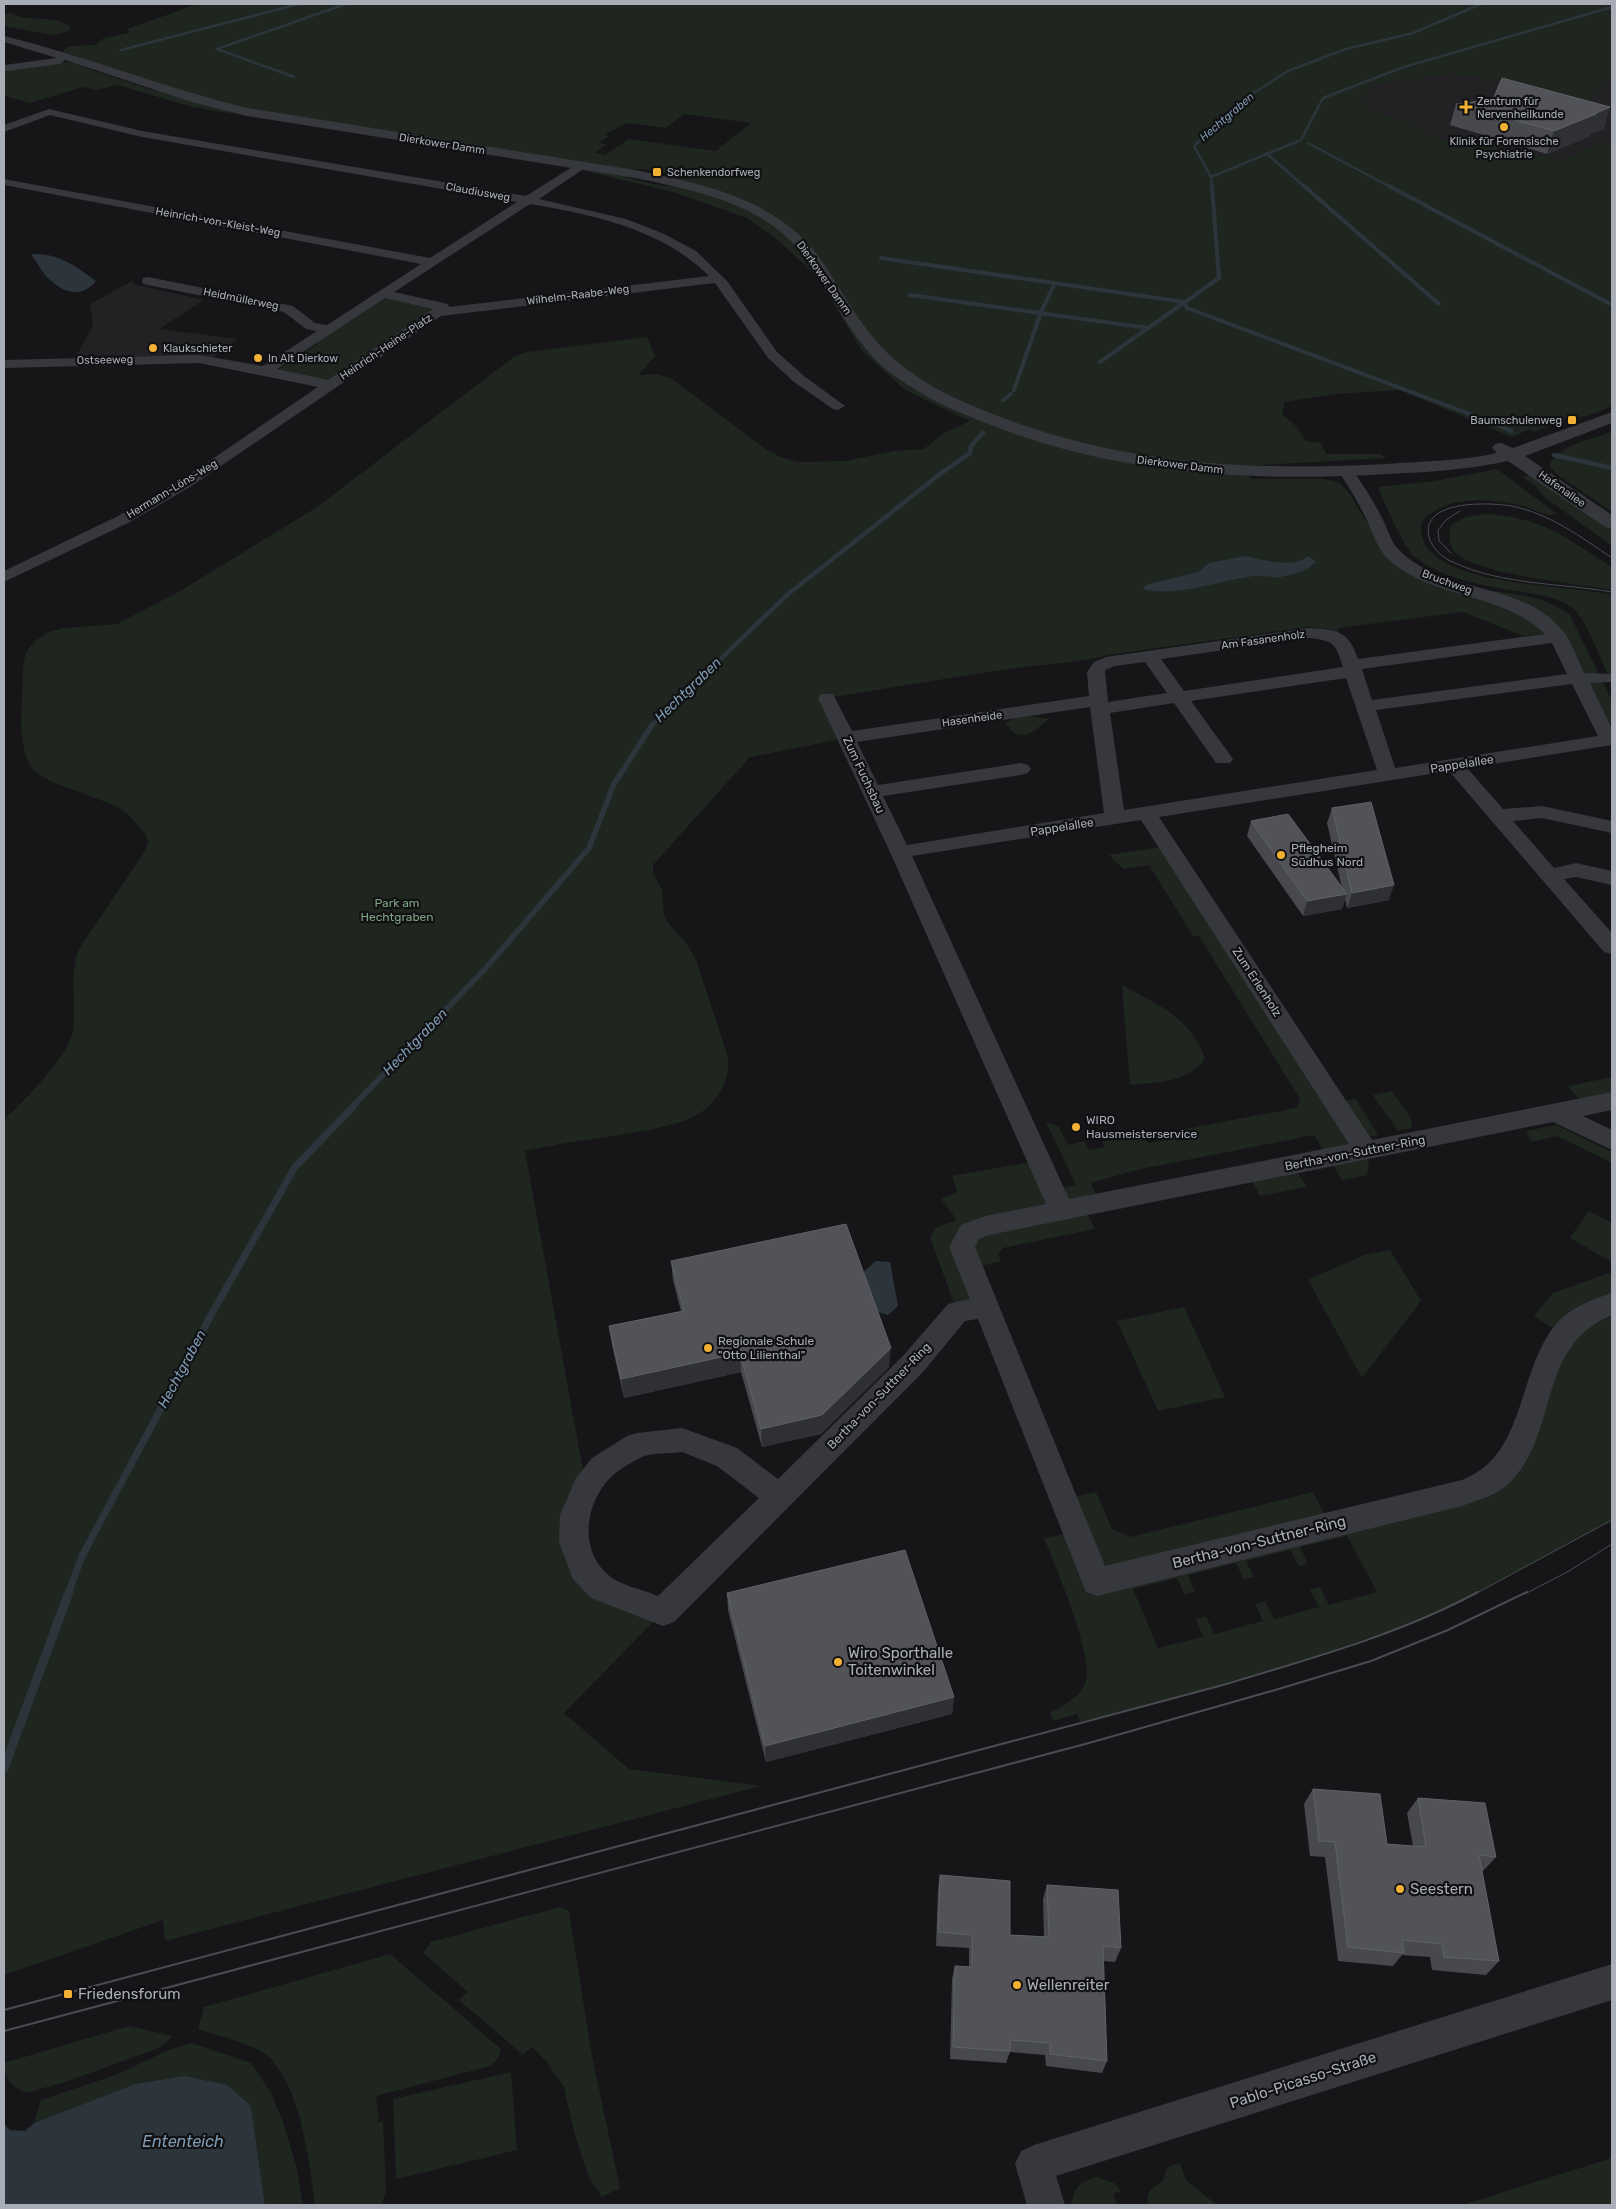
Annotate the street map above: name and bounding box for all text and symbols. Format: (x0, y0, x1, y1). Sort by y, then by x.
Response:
water label: Hechtgraben (1197, 90, 1257, 144)
place label: Zentrum für Nervenheilkunde (1477, 95, 1564, 121)
marker: Zentrum für Nervenheilkunde (1459, 100, 1473, 114)
marker: Klinik für Forensische Psychiatrie (1498, 121, 1510, 133)
street label: Dierkower Damm (398, 131, 486, 157)
place label: Klinik für Forensische Psychiatrie (1449, 135, 1559, 161)
marker: Schenkendorfweg (651, 166, 663, 178)
place label: Schenkendorfweg (667, 166, 760, 179)
street label: Claudiusweg (445, 180, 511, 204)
street label: Heinrich-von-Kleist-Weg (155, 205, 281, 239)
street label: Dierkower Damm (794, 239, 854, 317)
street label: Wilhelm-Raabe-Weg (526, 282, 630, 308)
street label: Heidmüllerweg (202, 285, 280, 313)
street label: Heinrich-Heine-Platz (337, 311, 435, 383)
marker: Klaukschieter (147, 342, 159, 354)
place label: Klaukschieter (163, 342, 233, 355)
marker: In Alt Dierkow (252, 352, 264, 364)
place label: In Alt Dierkow (268, 352, 338, 365)
street label: Ostseeweg (77, 353, 133, 367)
place label: Baumschulenweg (1470, 414, 1562, 427)
marker: Baumschulenweg (1566, 414, 1578, 426)
street label: Dierkower Damm (1136, 453, 1224, 477)
street label: Hermann-Löns-Weg (124, 457, 220, 521)
street label: Hafenallee (1536, 468, 1588, 510)
street label: Bruchweg (1420, 567, 1474, 597)
street label: Am Fasanenholz (1220, 628, 1306, 652)
water label: Hechtgraben (651, 654, 725, 726)
street label: Hasenheide (941, 708, 1003, 730)
street label: Zum Fuchsbau (840, 734, 888, 816)
street label: Pappelallee (1429, 752, 1495, 776)
street label: Pappelallee (1029, 815, 1095, 839)
place label: Pflegheim Südhus Nord (1291, 841, 1363, 869)
marker: Pflegheim Südhus Nord (1275, 849, 1287, 861)
park label: Park am Hechtgraben (360, 896, 434, 924)
street label: Zum Erlenholz (1229, 945, 1285, 1019)
water label: Hechtgraben (379, 1005, 451, 1079)
place label: WIRO Hausmeisterservice (1086, 1113, 1197, 1141)
marker: WIRO Hausmeisterservice (1070, 1121, 1082, 1133)
street label: Bertha-von-Suttner-Ring (1284, 1133, 1426, 1173)
water label: Hechtgraben (154, 1327, 210, 1411)
place label: Regionale Schule "Otto Lilienthal" (718, 1334, 814, 1362)
street label: Bertha-von-Suttner-Ring (824, 1340, 934, 1452)
marker: Regionale Schule "Otto Lilienthal" (702, 1342, 714, 1354)
street label: Bertha-von-Suttner-Ring (1170, 1512, 1348, 1572)
place label: Wiro Sporthalle Toitenwinkel (848, 1644, 953, 1679)
marker: Wiro Sporthalle Toitenwinkel (832, 1656, 844, 1668)
place label: Seestern (1410, 1880, 1473, 1898)
marker: Seestern (1394, 1883, 1406, 1895)
place label: Wellenreiter (1027, 1976, 1110, 1994)
marker: Wellenreiter (1011, 1979, 1023, 1991)
place label: Friedensforum (78, 1985, 181, 2003)
marker: Friedensforum (62, 1988, 74, 2000)
street label: Pablo-Picasso-Straße (1227, 2048, 1379, 2112)
water label: Ententeich (142, 2132, 224, 2151)

